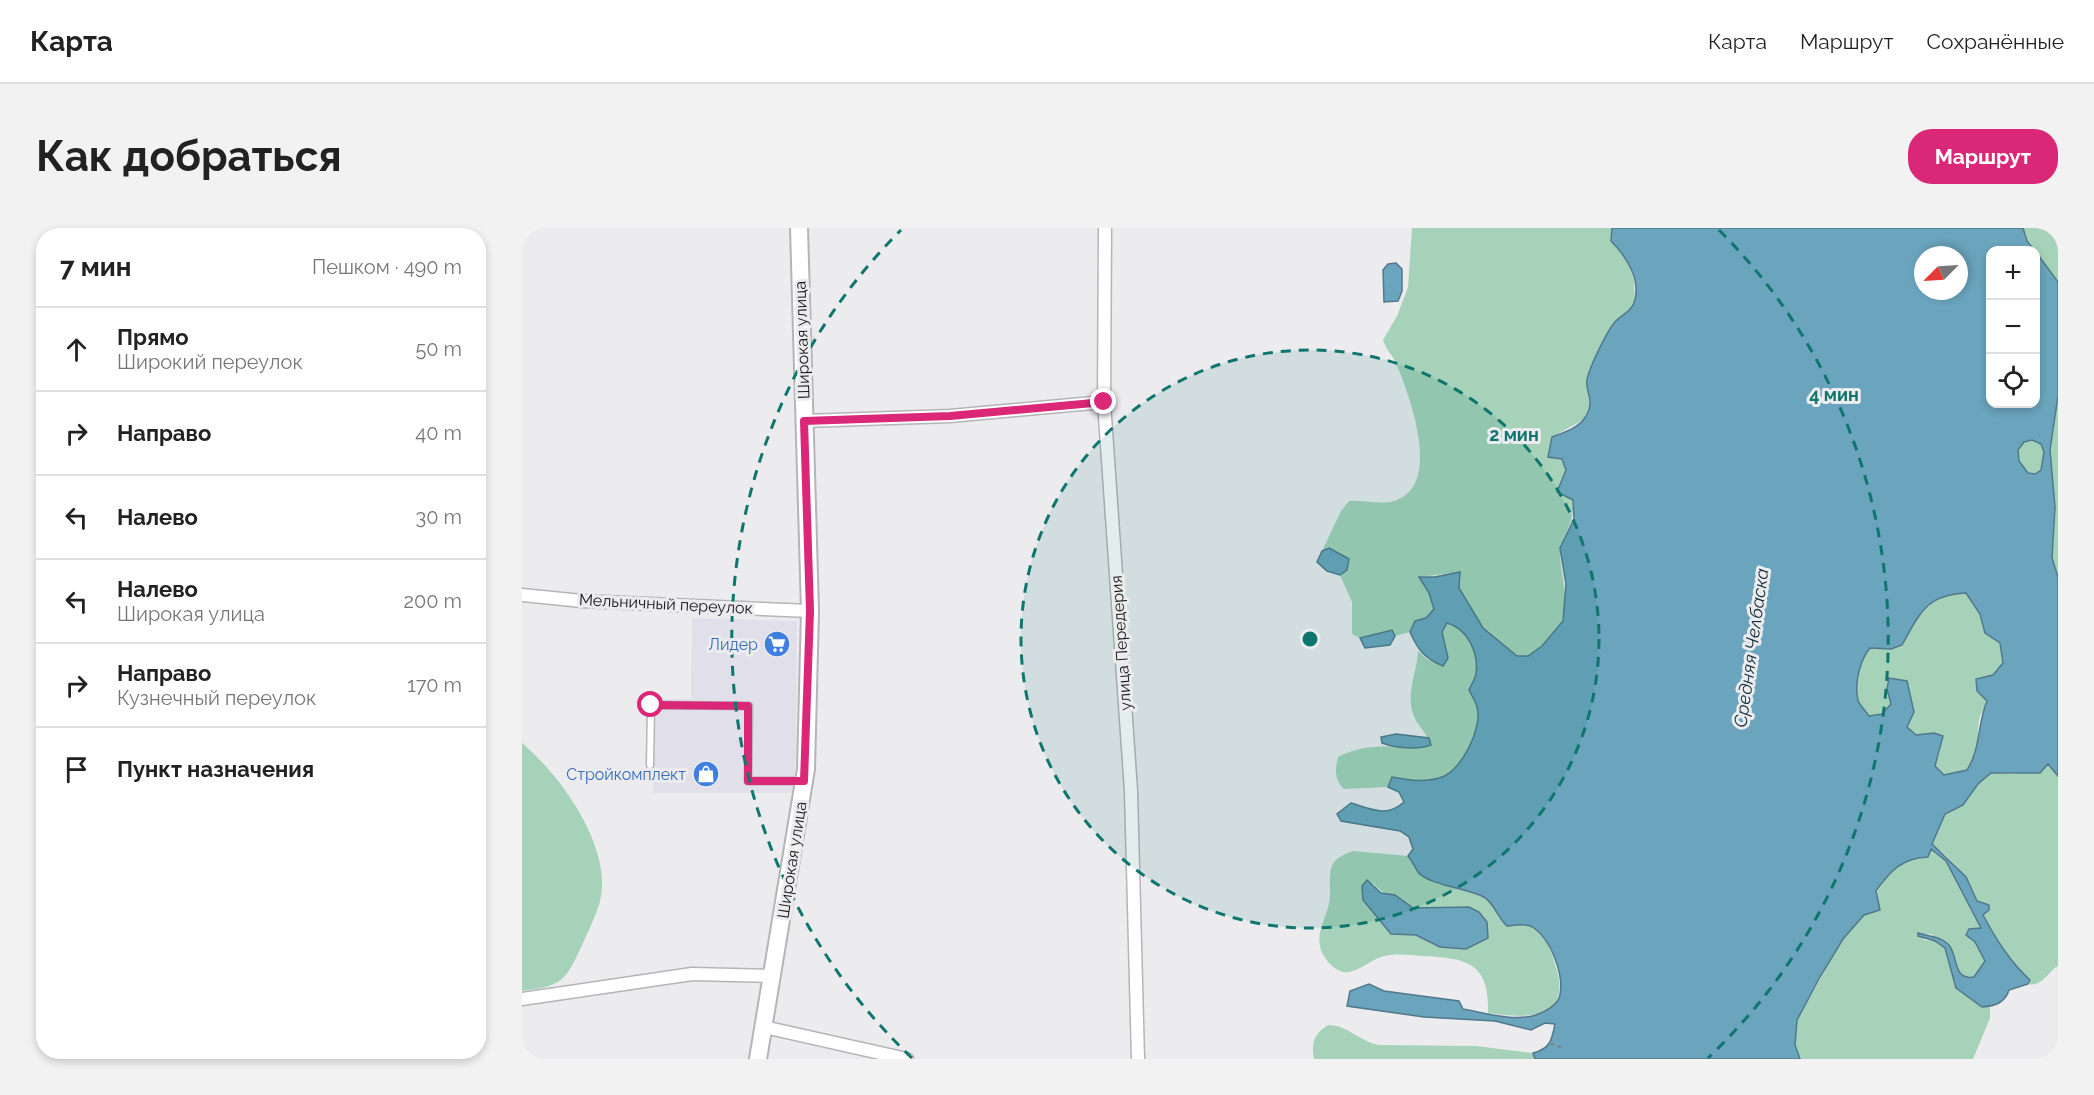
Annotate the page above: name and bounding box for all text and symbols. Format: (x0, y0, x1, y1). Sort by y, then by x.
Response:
text: Карта (30, 25, 113, 58)
text: Карта (1708, 29, 1767, 54)
text: Маршрут (1800, 29, 1893, 54)
text: Сохранённые (1926, 29, 2064, 54)
button: Маршрут (1908, 129, 2058, 184)
text: Как добраться (36, 132, 342, 181)
north arrow (1914, 246, 1968, 300)
map controls (1986, 246, 2040, 408)
button: + (1986, 246, 2040, 300)
text: 7 мин (60, 252, 131, 282)
text: Пешком · 490 m (312, 255, 462, 279)
street label: Широкая улица (790, 281, 814, 399)
button: − (1986, 300, 2040, 354)
text: Прямо (117, 324, 189, 350)
icon: ahead (60, 333, 93, 366)
text: 50 m (415, 337, 462, 361)
text: Широкий переулок (117, 350, 303, 374)
button: locate (1986, 354, 2040, 408)
text: 4 мин (1809, 384, 1859, 405)
route end (1090, 388, 1116, 414)
icon: right (60, 417, 93, 450)
text: Направо (117, 420, 211, 446)
text: 40 m (415, 421, 462, 445)
text: 2 мин (1489, 424, 1539, 445)
icon: left (60, 501, 93, 534)
text: Налево (117, 504, 198, 530)
text: 30 m (416, 505, 462, 529)
water label: Средняя Челбаска (1729, 567, 1773, 729)
street label: улица Передерия (1107, 575, 1135, 711)
text: Налево (117, 576, 198, 602)
icon: left (60, 585, 93, 618)
text: 200 m (404, 589, 462, 613)
street label: Мельничный переулок (579, 590, 753, 618)
text: Широкая улица (117, 602, 265, 626)
supermarket icon: Лидер (762, 629, 792, 659)
centre of rings (1300, 629, 1320, 649)
place label: Лидер (708, 635, 758, 654)
text: Направо (117, 660, 211, 686)
icon: right (60, 669, 93, 702)
text: 170 m (407, 673, 462, 697)
text: Кузнечный переулок (117, 686, 316, 710)
route start (637, 691, 663, 717)
icon: arrive (60, 753, 93, 786)
text: Пункт назначения (117, 756, 314, 782)
shop icon: Стройкомплект (691, 759, 721, 789)
place label: Стройкомплект (566, 765, 686, 784)
street label: Широкая улица (773, 800, 811, 920)

